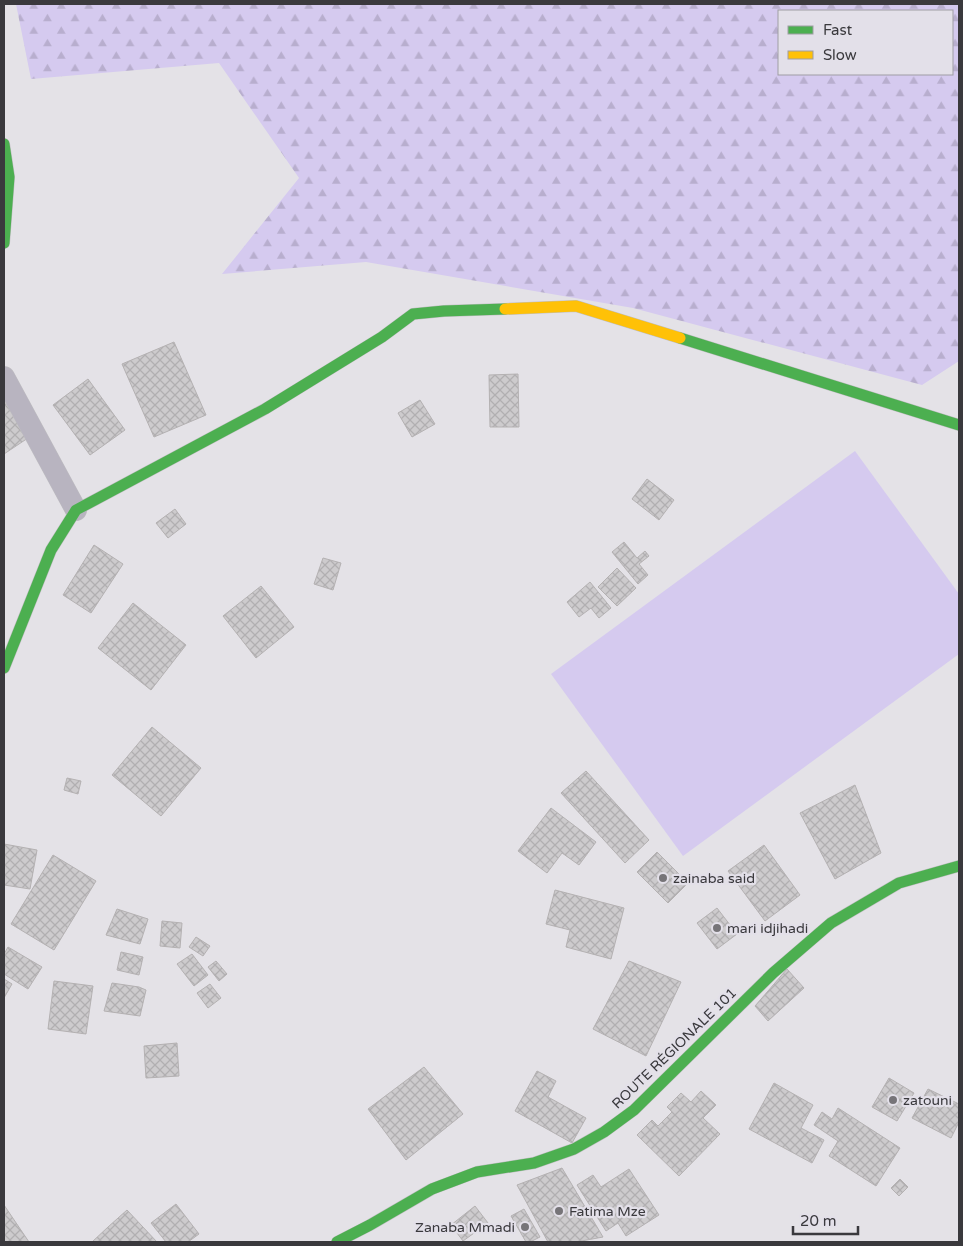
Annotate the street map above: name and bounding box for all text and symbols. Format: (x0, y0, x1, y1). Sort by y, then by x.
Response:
legend (778, 10, 953, 75)
text: Fast (823, 21, 853, 39)
text: Slow (823, 46, 857, 64)
place label: zainaba said (673, 870, 755, 887)
marker: zainaba said (657, 872, 669, 884)
place label: mari idjihadi (727, 920, 808, 937)
marker: mari idjihadi (711, 922, 723, 934)
street label: ROUTE RÉGIONALE 101 (609, 984, 740, 1112)
place label: zatouni (903, 1092, 952, 1109)
marker: zatouni (887, 1094, 899, 1106)
place label: Fatima Mze (569, 1203, 646, 1220)
scale bar (793, 1204, 858, 1236)
marker: Fatima Mze (553, 1205, 565, 1217)
text: 20 m (800, 1212, 837, 1230)
place label: Zanaba Mmadi (415, 1219, 515, 1236)
marker: Zanaba Mmadi (519, 1221, 531, 1233)

